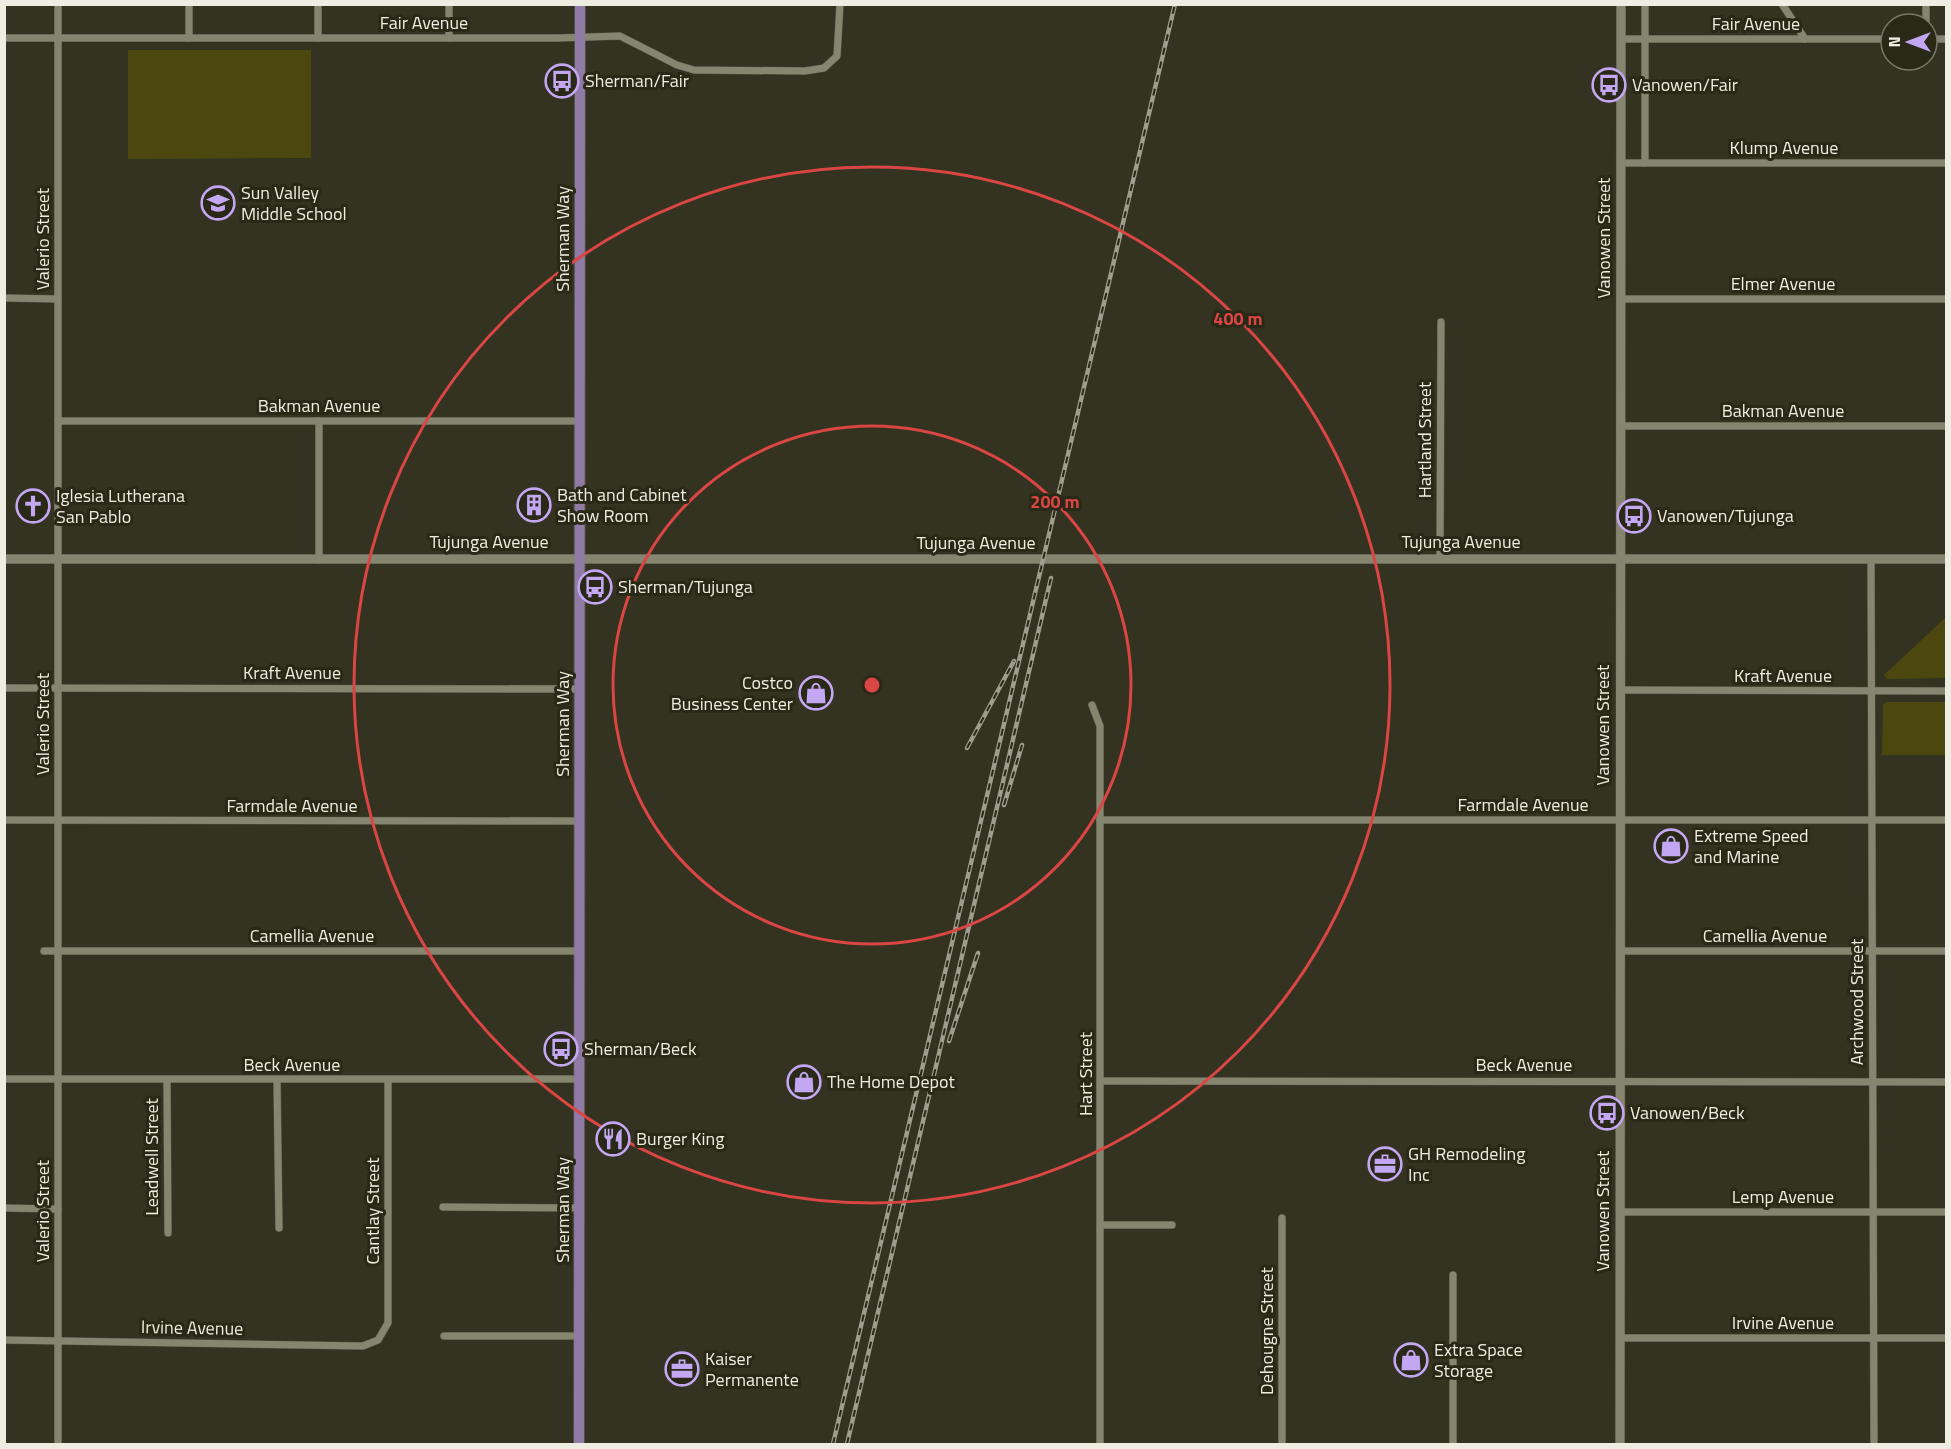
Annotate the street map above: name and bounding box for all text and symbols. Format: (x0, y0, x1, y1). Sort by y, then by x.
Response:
street label: Fair Avenue (380, 9, 468, 36)
street label: Fair Avenue (1712, 10, 1800, 37)
north arrow (1879, 12, 1939, 72)
text: N (1882, 36, 1906, 48)
bus stop icon: Sherman/Fair (544, 63, 580, 99)
place label: Sherman/Fair (585, 67, 689, 94)
bus stop icon: Vanowen/Fair (1591, 67, 1627, 103)
place label: Vanowen/Fair (1632, 71, 1738, 98)
street label: Klump Avenue (1730, 134, 1838, 161)
street label: Vanowen Street (1590, 177, 1617, 298)
place label: Sun Valley Middle School (241, 179, 347, 227)
school or university icon: Sun Valley Middle School (200, 185, 236, 221)
street label: Sherman Way (549, 186, 576, 292)
street label: Valerio Street (29, 187, 56, 290)
street label: Elmer Avenue (1731, 270, 1835, 297)
text: 400 m (1213, 305, 1263, 332)
street label: Hartland Street (1411, 381, 1438, 498)
street label: Bakman Avenue (258, 392, 380, 419)
street label: Bakman Avenue (1722, 397, 1844, 424)
place label: Bath and Cabinet Show Room (557, 481, 687, 529)
place label: Iglesia Lutherana San Pablo (56, 482, 185, 530)
building icon: Bath and Cabinet Show Room (516, 487, 552, 523)
church icon: Iglesia Lutherana San Pablo (15, 488, 51, 524)
text: 200 m (1030, 488, 1080, 515)
bus stop icon: Vanowen/Tujunga (1616, 498, 1652, 534)
place label: Vanowen/Tujunga (1657, 502, 1794, 529)
street label: Tujunga Avenue (429, 528, 549, 555)
street label: Tujunga Avenue (1401, 528, 1521, 555)
street label: Tujunga Avenue (916, 529, 1036, 556)
bus stop icon: Sherman/Tujunga (577, 569, 613, 605)
place label: Sherman/Tujunga (618, 573, 753, 600)
street label: Kraft Avenue (243, 659, 341, 686)
street label: Kraft Avenue (1734, 662, 1832, 689)
street label: Vanowen Street (1589, 664, 1616, 785)
place label: Costco Business Center (671, 669, 793, 717)
street label: Sherman Way (549, 671, 576, 777)
street label: Valerio Street (29, 672, 56, 775)
shop icon: Costco Business Center (798, 675, 834, 711)
centre of rings (862, 675, 882, 695)
street label: Farmdale Avenue (1457, 791, 1589, 818)
street label: Farmdale Avenue (226, 792, 358, 819)
place label: Extreme Speed and Marine (1694, 822, 1809, 870)
shop icon: Extreme Speed and Marine (1653, 828, 1689, 864)
street label: Camellia Avenue (250, 922, 374, 949)
street label: Camellia Avenue (1703, 922, 1827, 949)
street label: Archwood Street (1843, 938, 1870, 1065)
bus stop icon: Sherman/Beck (543, 1031, 579, 1067)
street label: Hart Street (1072, 1031, 1099, 1116)
place label: Sherman/Beck (584, 1035, 697, 1062)
street label: Beck Avenue (244, 1051, 340, 1078)
street label: Beck Avenue (1476, 1051, 1572, 1078)
shop icon: The Home Depot (786, 1064, 822, 1100)
place label: The Home Depot (827, 1068, 955, 1095)
bus stop icon: Vanowen/Beck (1589, 1095, 1625, 1131)
street label: Leadwell Street (138, 1098, 165, 1216)
place label: Vanowen/Beck (1630, 1099, 1745, 1126)
restaurant icon: Burger King (595, 1121, 631, 1157)
place label: Burger King (636, 1125, 724, 1152)
place label: GH Remodeling Inc (1408, 1140, 1525, 1188)
office icon: GH Remodeling Inc (1367, 1146, 1403, 1182)
street label: Vanowen Street (1589, 1150, 1616, 1271)
street label: Cantlay Street (359, 1157, 386, 1264)
street label: Sherman Way (549, 1157, 576, 1263)
street label: Valerio Street (29, 1159, 56, 1262)
street label: Lemp Avenue (1732, 1183, 1834, 1210)
street label: Dehougne Street (1253, 1266, 1280, 1395)
street label: Irvine Avenue (1732, 1309, 1834, 1336)
street label: Irvine Avenue (141, 1313, 243, 1342)
place label: Extra Space Storage (1434, 1336, 1523, 1384)
shop icon: Extra Space Storage (1393, 1342, 1429, 1378)
place label: Kaiser Permanente (705, 1345, 799, 1393)
office icon: Kaiser Permanente (664, 1351, 700, 1387)

